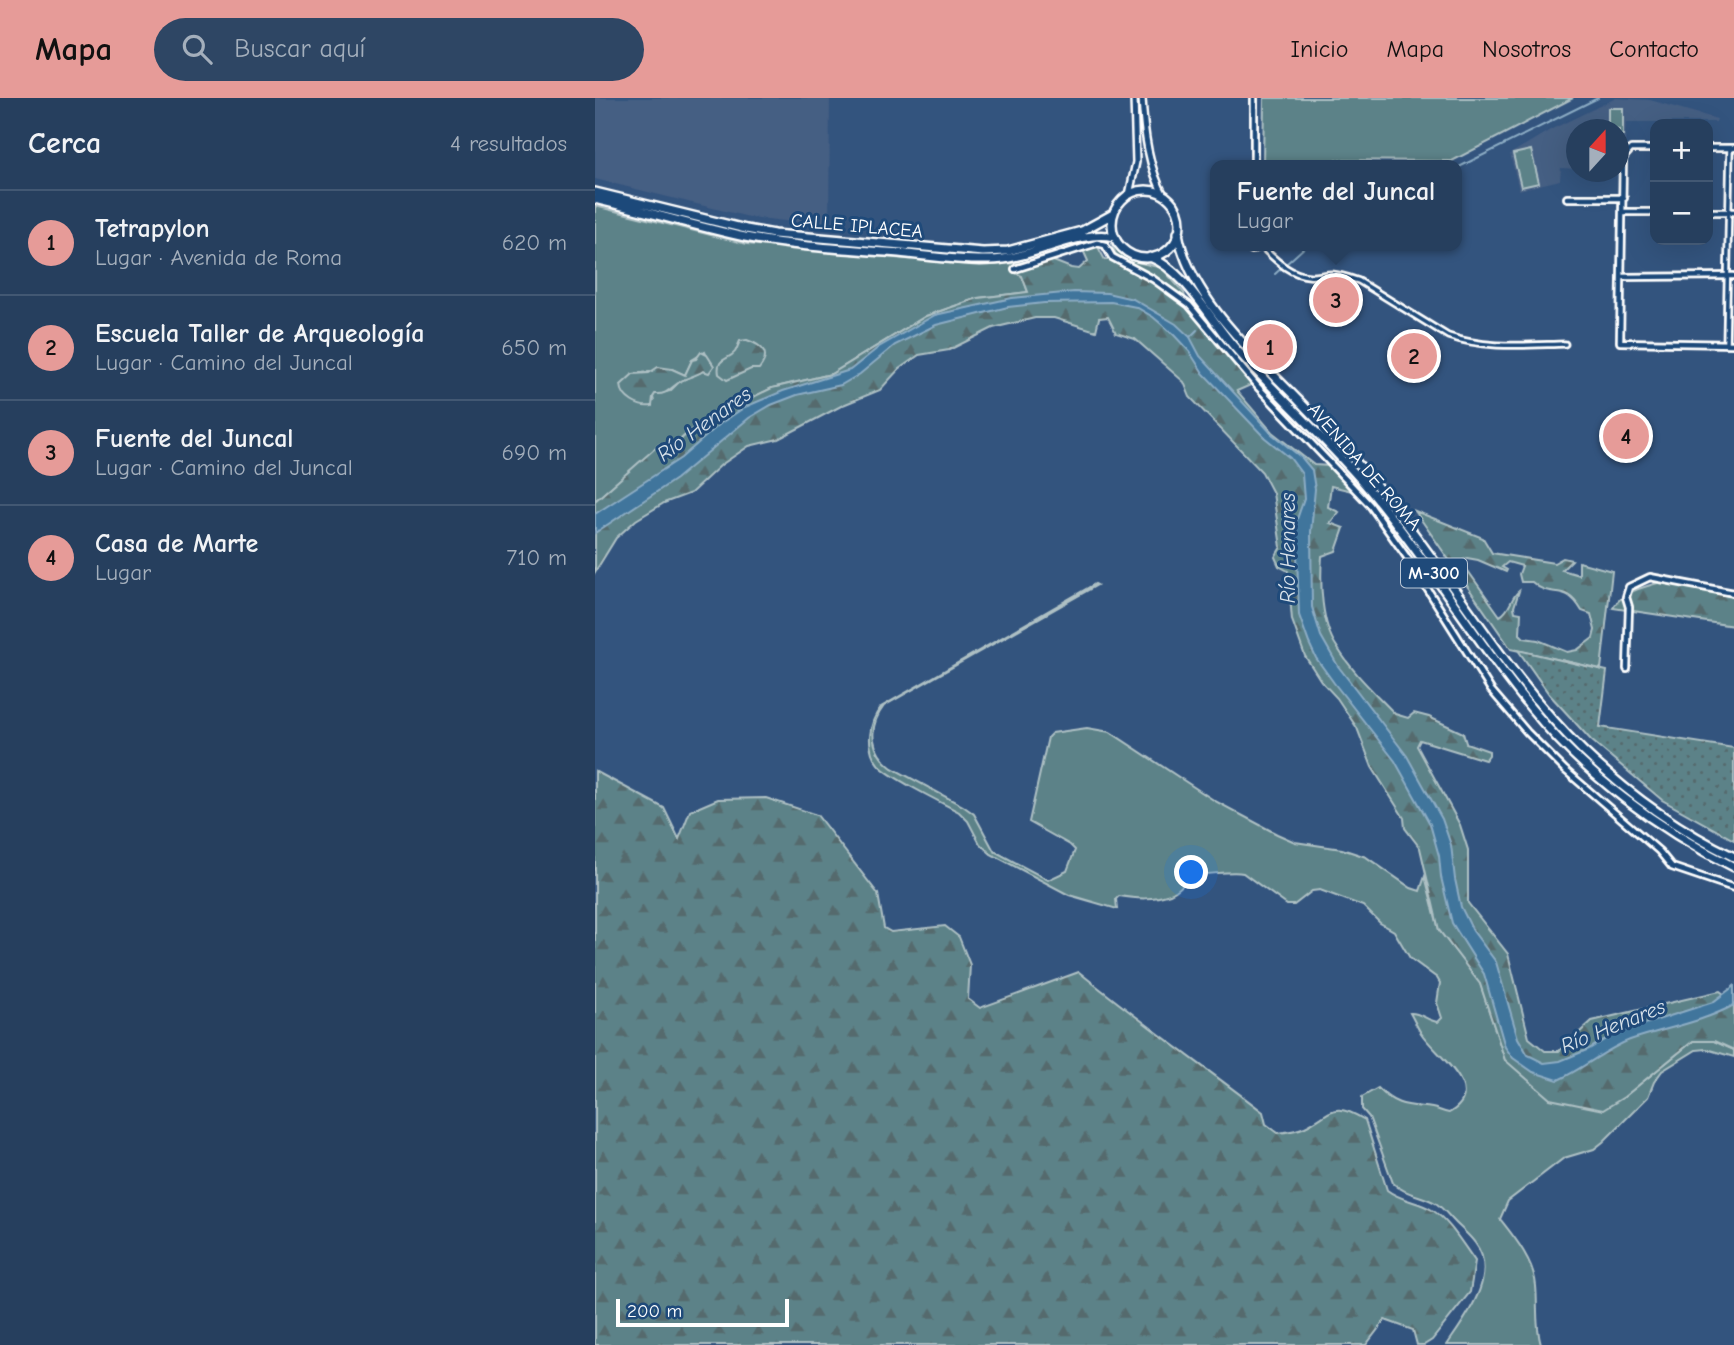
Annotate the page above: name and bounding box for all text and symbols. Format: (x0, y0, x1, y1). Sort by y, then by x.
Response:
search box (154, 18, 644, 81)
text: Mapa (35, 30, 112, 68)
icon: search (178, 30, 216, 68)
text: Buscar aquí (234, 34, 365, 64)
text: Inicio (1291, 35, 1348, 63)
text: Mapa (1386, 35, 1444, 63)
text: Nosotros (1482, 35, 1571, 63)
text: Contacto (1609, 35, 1699, 63)
north arrow (1566, 119, 1629, 182)
map controls (1650, 119, 1713, 245)
button: + (1650, 119, 1713, 182)
text: Cerca (28, 126, 101, 161)
text: 4 resultados (450, 130, 567, 157)
popup (1210, 160, 1462, 251)
text: Fuente del Juncal (1237, 177, 1435, 207)
button: − (1650, 182, 1713, 245)
text: Lugar (1237, 207, 1293, 234)
street label: CALLE IPLACEA (790, 209, 924, 243)
text: Tetrapylon (95, 214, 210, 244)
text: 1 (46, 229, 56, 256)
text: 620 m (502, 229, 567, 256)
text: Lugar · Avenida de Roma (95, 244, 342, 271)
pin: 3 (1313, 274, 1359, 326)
text: Escuela Taller de Arqueología (95, 319, 424, 349)
pin: 1 (1247, 321, 1293, 373)
pin: 2 (1391, 330, 1437, 382)
text: 2 (45, 334, 57, 361)
text: 650 m (501, 334, 567, 361)
text: Lugar · Camino del Juncal (95, 349, 353, 376)
water label: Río Henares (652, 382, 756, 466)
street label: AVENIDA DE ROMA (1303, 399, 1425, 535)
pin: 4 (1603, 410, 1649, 462)
text: Fuente del Juncal (95, 424, 294, 454)
text: 3 (45, 439, 57, 466)
text: 690 m (502, 439, 567, 466)
text: Lugar · Camino del Juncal (95, 454, 353, 481)
water label: Río Henares (1276, 492, 1300, 603)
text: Casa de Marte (95, 529, 258, 559)
text: 4 (46, 544, 56, 571)
text: 710 m (506, 544, 567, 571)
text: Lugar (95, 559, 151, 586)
road number: M-300 (1401, 559, 1467, 588)
your location (1174, 855, 1208, 889)
water label: Río Henares (1557, 994, 1669, 1058)
scale bar (616, 1296, 789, 1328)
text: 200 m (627, 1300, 682, 1322)

